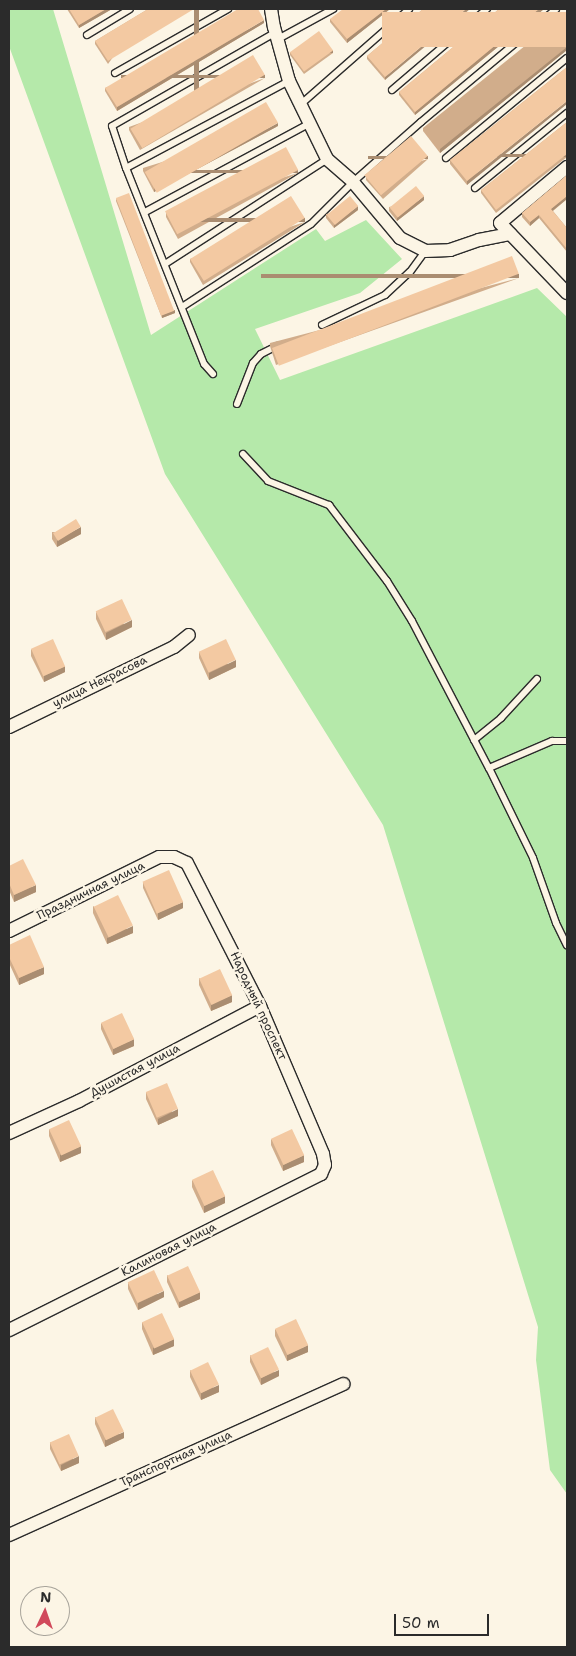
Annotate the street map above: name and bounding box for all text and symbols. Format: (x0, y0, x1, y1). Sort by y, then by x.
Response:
street label: улица Некрасова (51, 653, 149, 711)
street label: Праздничная улица (35, 859, 147, 923)
street label: Народный проспект (227, 950, 289, 1062)
street label: Душистая улица (88, 1041, 182, 1101)
street label: Калиновая улица (119, 1220, 219, 1280)
street label: Транспортная улица (118, 1428, 234, 1490)
north arrow (20, 1586, 70, 1636)
text: N (40, 1588, 52, 1606)
scale bar (396, 1604, 491, 1636)
text: 50 m (402, 1613, 440, 1633)

